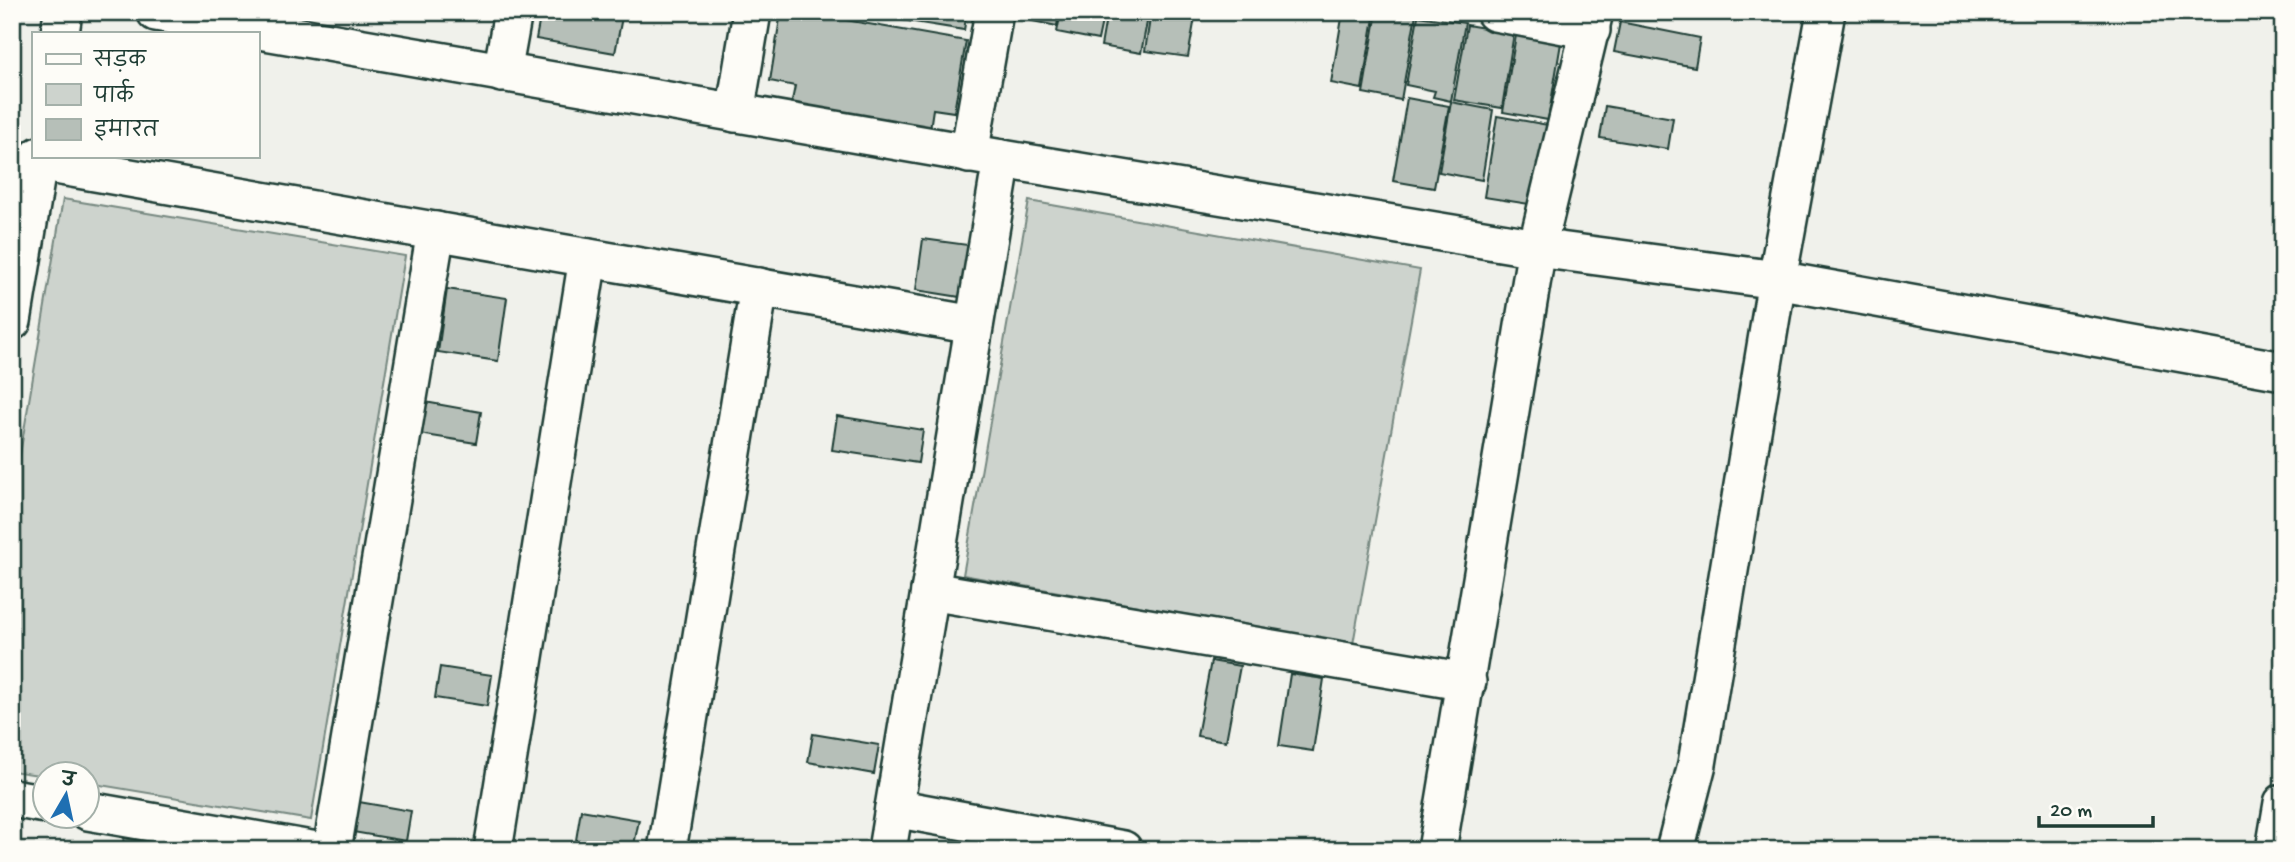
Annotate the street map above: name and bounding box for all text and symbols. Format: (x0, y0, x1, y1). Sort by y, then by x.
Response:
legend (32, 32, 259, 158)
text: सड़क (93, 50, 147, 75)
text: पार्क (93, 78, 135, 111)
text: इमारत (94, 119, 160, 145)
north arrow (32, 760, 102, 830)
text: उ (58, 769, 78, 794)
scale bar (2039, 785, 2153, 829)
text: 20 m (2050, 800, 2092, 825)

